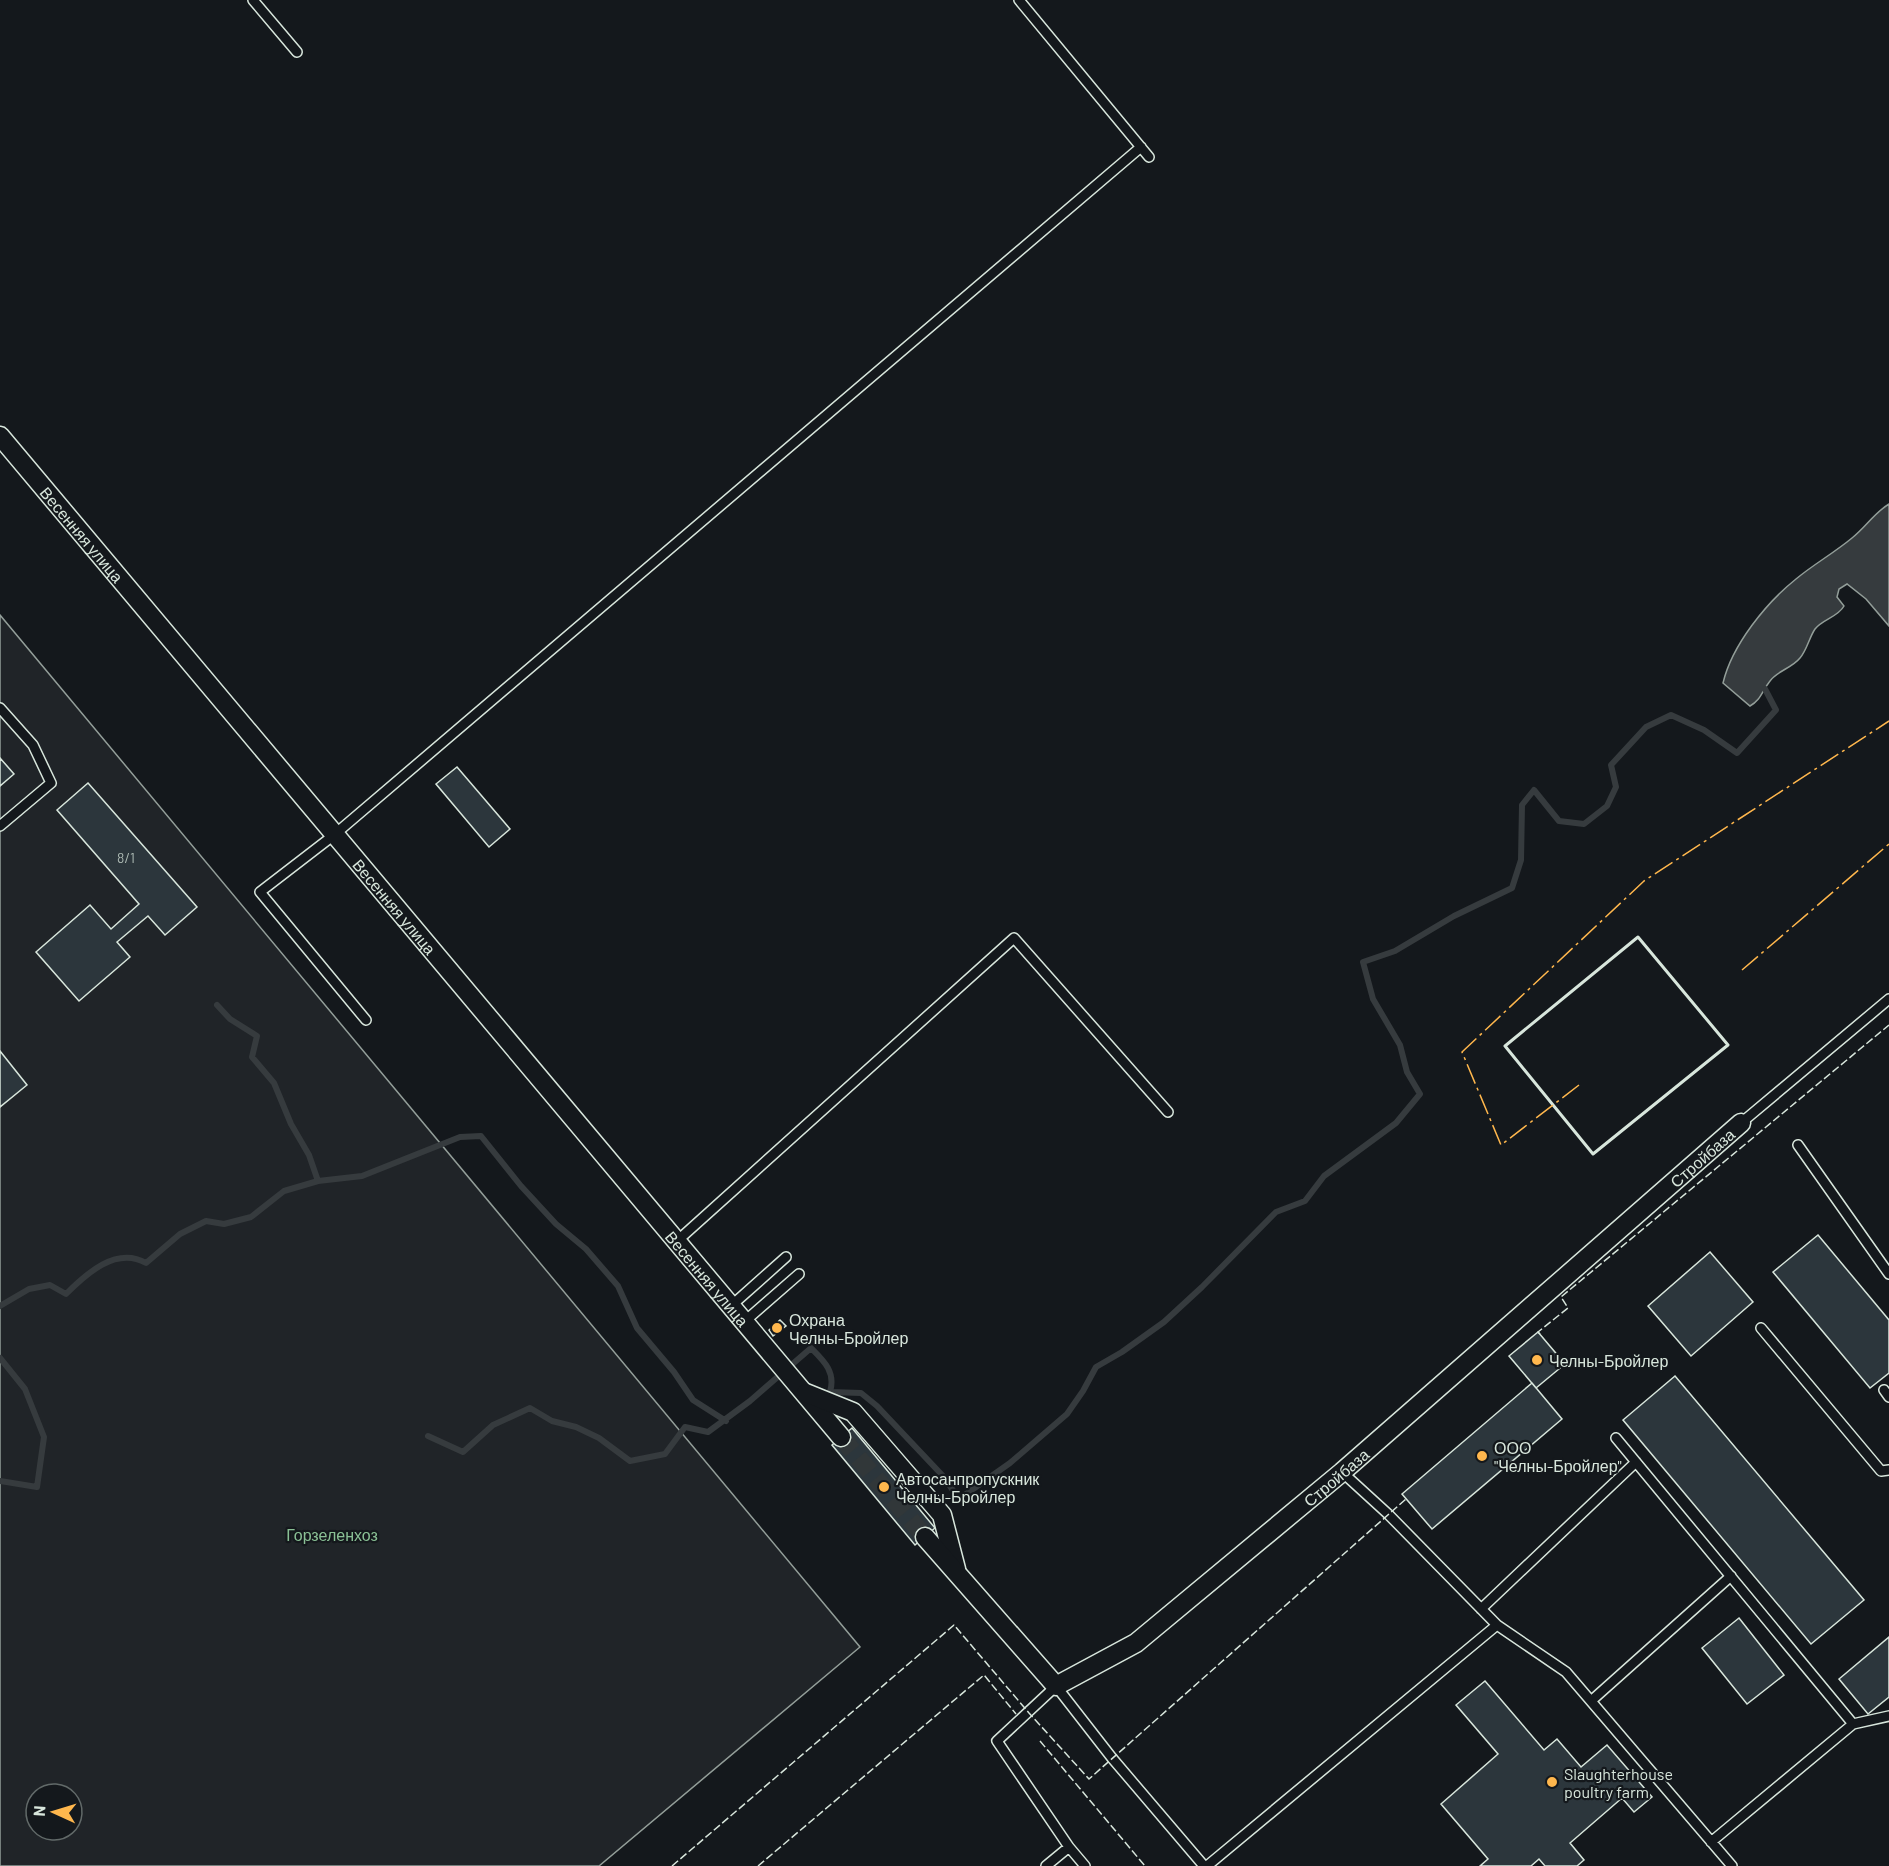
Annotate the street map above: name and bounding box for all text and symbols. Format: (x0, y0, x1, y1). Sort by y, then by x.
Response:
street label: Весенняя улица (37, 482, 128, 586)
house number: 8/1 (117, 849, 135, 866)
street label: Весенняя улица (350, 855, 440, 958)
street label: Стройбаза (1666, 1124, 1738, 1191)
street label: Весенняя улица (662, 1227, 753, 1330)
place label: Охрана Челны-Бройлер (789, 1310, 908, 1347)
marker: Охрана Челны-Бройлер (770, 1321, 784, 1335)
place label: Челны-Бройлер (1549, 1351, 1668, 1370)
marker: Челны-Бройлер (1530, 1353, 1544, 1367)
place label: ООО "Челны-Бройлер" (1494, 1438, 1622, 1475)
street label: Стройбаза (1299, 1444, 1372, 1510)
marker: ООО "Челны-Бройлер" (1475, 1449, 1489, 1463)
place label: Автосанпропускник Челны-Бройлер (896, 1469, 1040, 1506)
marker: Автосанпропускник Челны-Бройлер (877, 1480, 891, 1494)
park label: Горзеленхоз (286, 1525, 378, 1544)
place label: Slaughterhouse poultry farm (1564, 1764, 1673, 1801)
marker: Slaughterhouse poultry farm (1545, 1775, 1559, 1789)
north arrow (24, 1782, 84, 1842)
text: N (29, 1805, 48, 1817)

